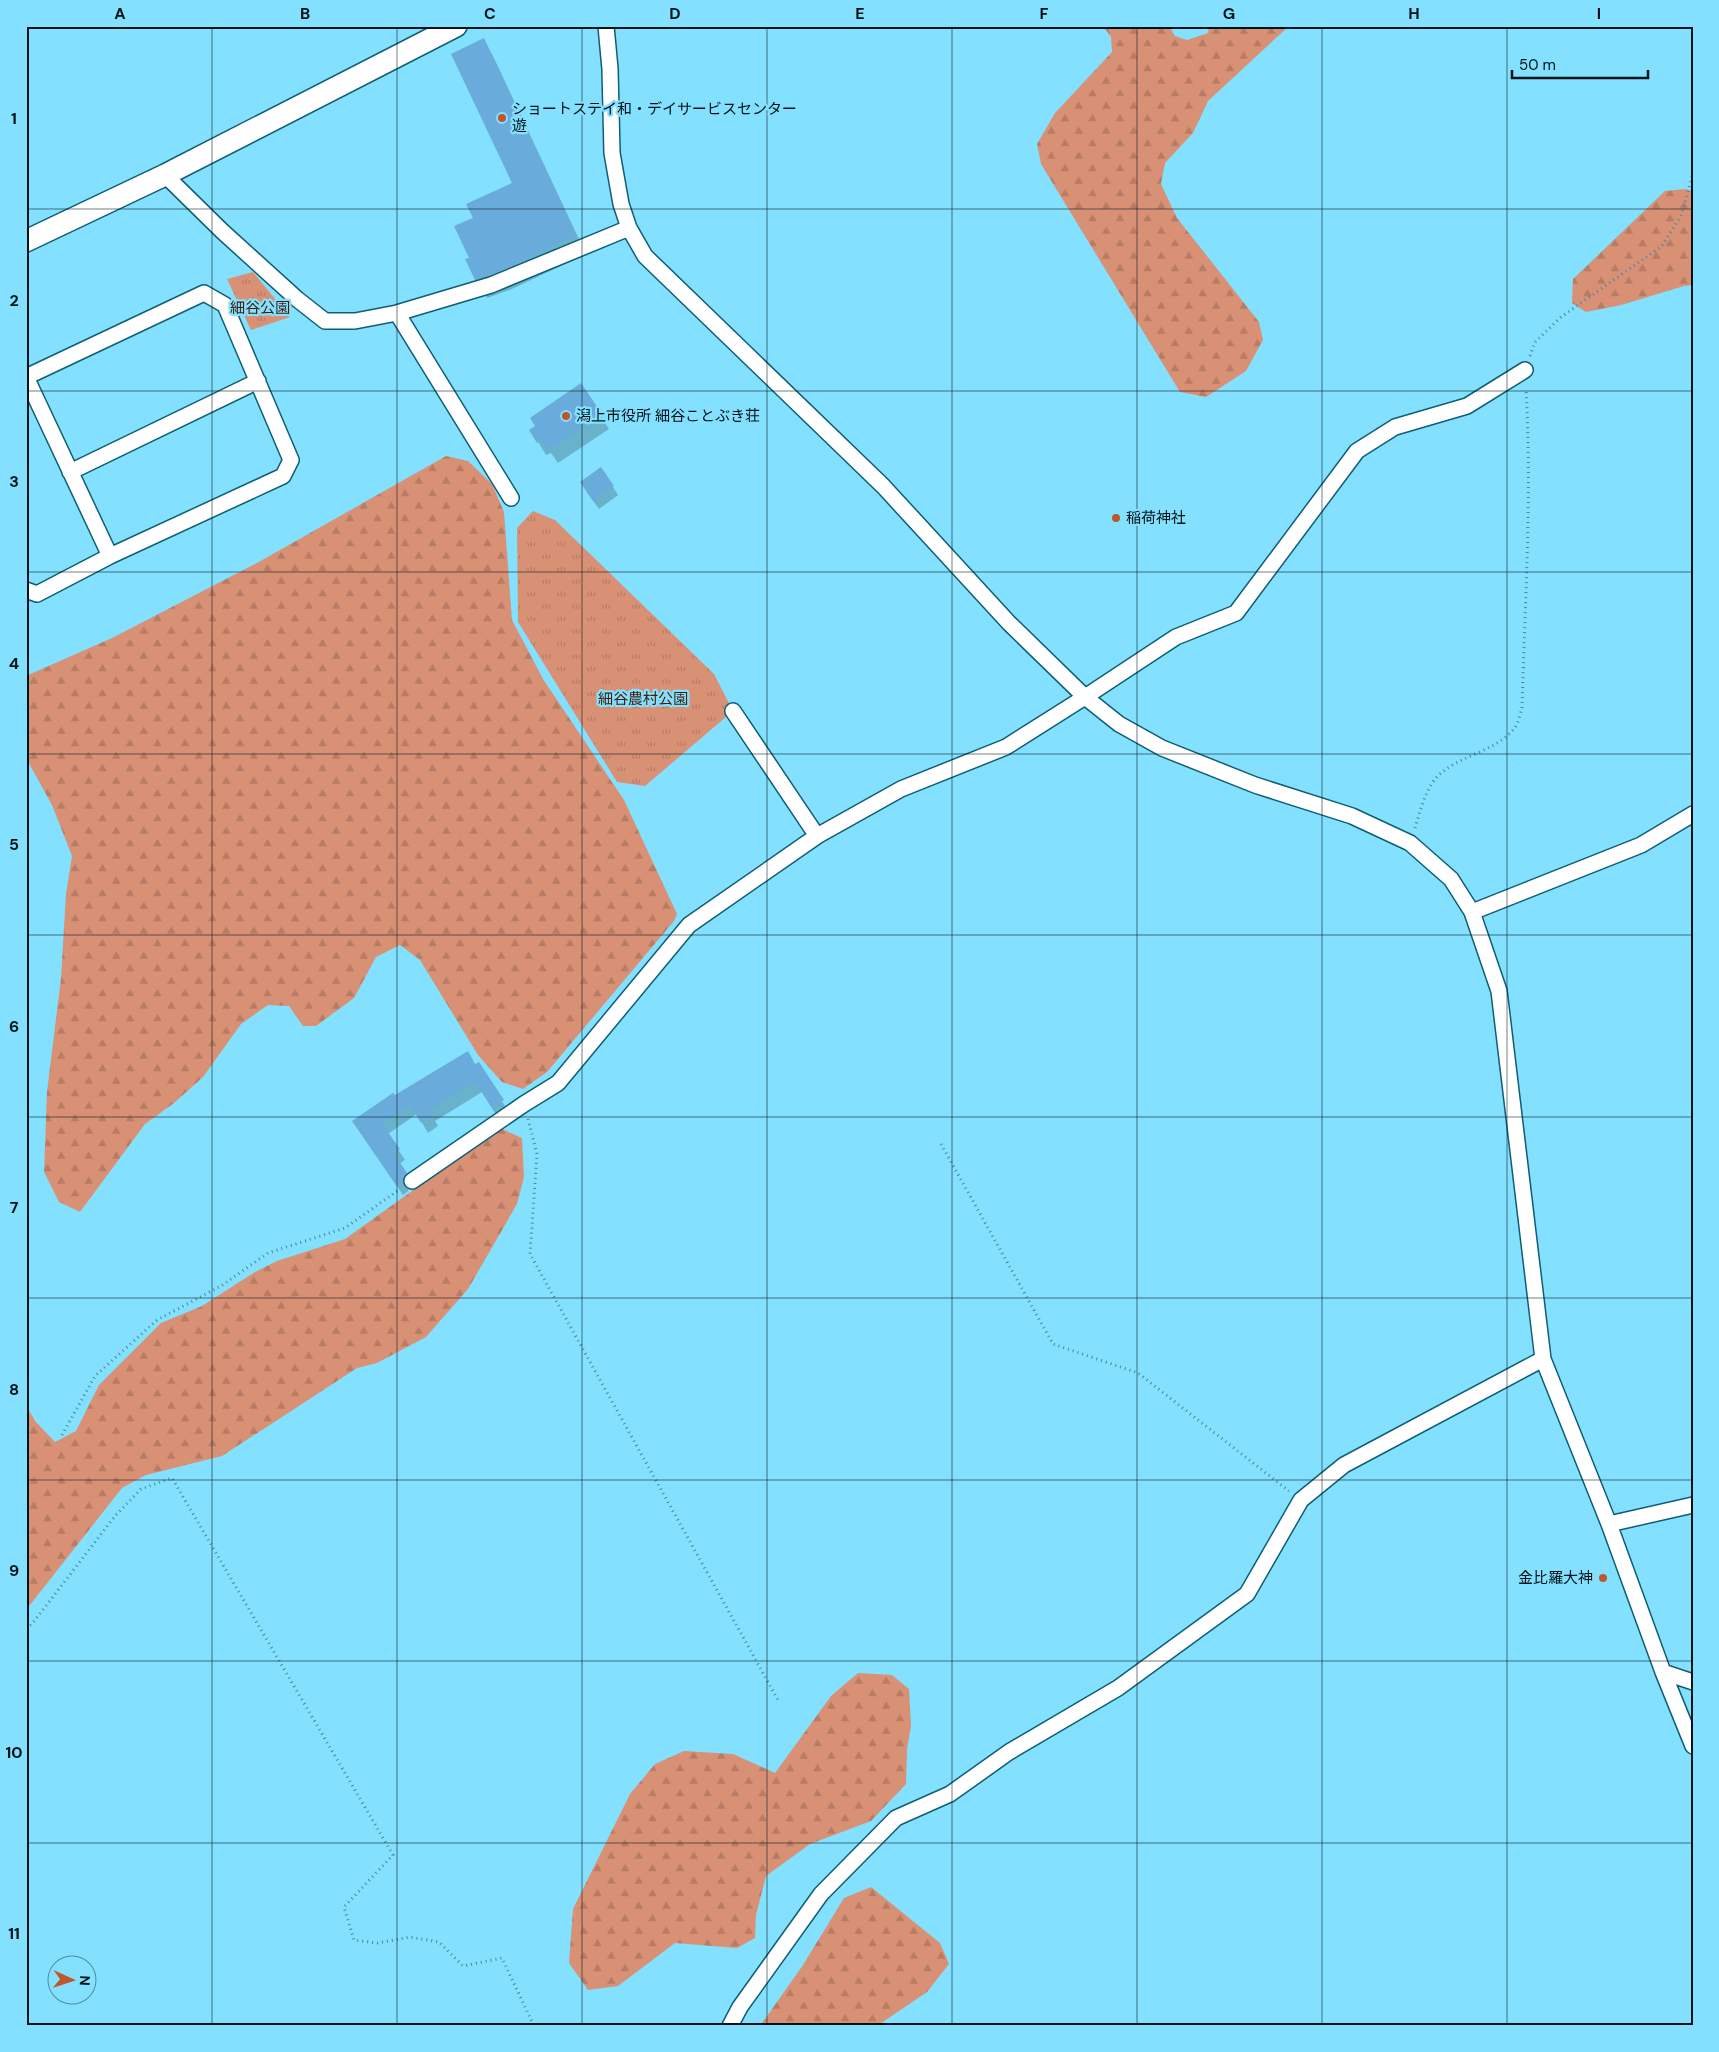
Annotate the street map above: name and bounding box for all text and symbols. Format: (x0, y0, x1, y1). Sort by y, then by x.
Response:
text: A (114, 3, 126, 24)
text: B (300, 3, 310, 24)
text: C (484, 3, 496, 24)
text: D (669, 3, 681, 24)
text: E (855, 3, 865, 24)
text: F (1040, 3, 1049, 24)
text: G (1223, 3, 1235, 24)
text: H (1408, 3, 1420, 24)
text: I (1597, 3, 1601, 24)
scale bar (1512, 48, 1648, 80)
text: 50 m (1519, 55, 1556, 75)
place label: ショートステイ和・デイサービスセンター 遊 (512, 99, 797, 136)
text: 1 (11, 108, 17, 129)
marker: ショートステイ和・デイサービスセンター 遊 (496, 112, 508, 124)
text: 2 (9, 290, 19, 311)
park label: 細谷公園 (230, 298, 290, 318)
place label: 潟上市役所 細谷ことぶき荘 (576, 406, 760, 426)
marker: 潟上市役所 細谷ことぶき荘 (560, 410, 572, 422)
text: 3 (9, 471, 19, 492)
place label: 稲荷神社 (1126, 508, 1186, 528)
marker: 稲荷神社 (1110, 512, 1122, 524)
text: 4 (9, 653, 19, 674)
park label: 細谷農村公園 (598, 689, 688, 709)
text: 5 (9, 834, 19, 855)
text: 6 (9, 1016, 19, 1037)
text: 7 (10, 1197, 19, 1218)
text: 8 (9, 1379, 19, 1400)
text: 9 (9, 1560, 19, 1581)
place label: 金比羅大神 (1518, 1568, 1593, 1588)
marker: 金比羅大神 (1597, 1572, 1609, 1584)
text: 10 (5, 1742, 23, 1763)
text: 11 (8, 1923, 20, 1944)
north arrow (48, 1954, 98, 2004)
text: N (76, 1975, 94, 1986)

